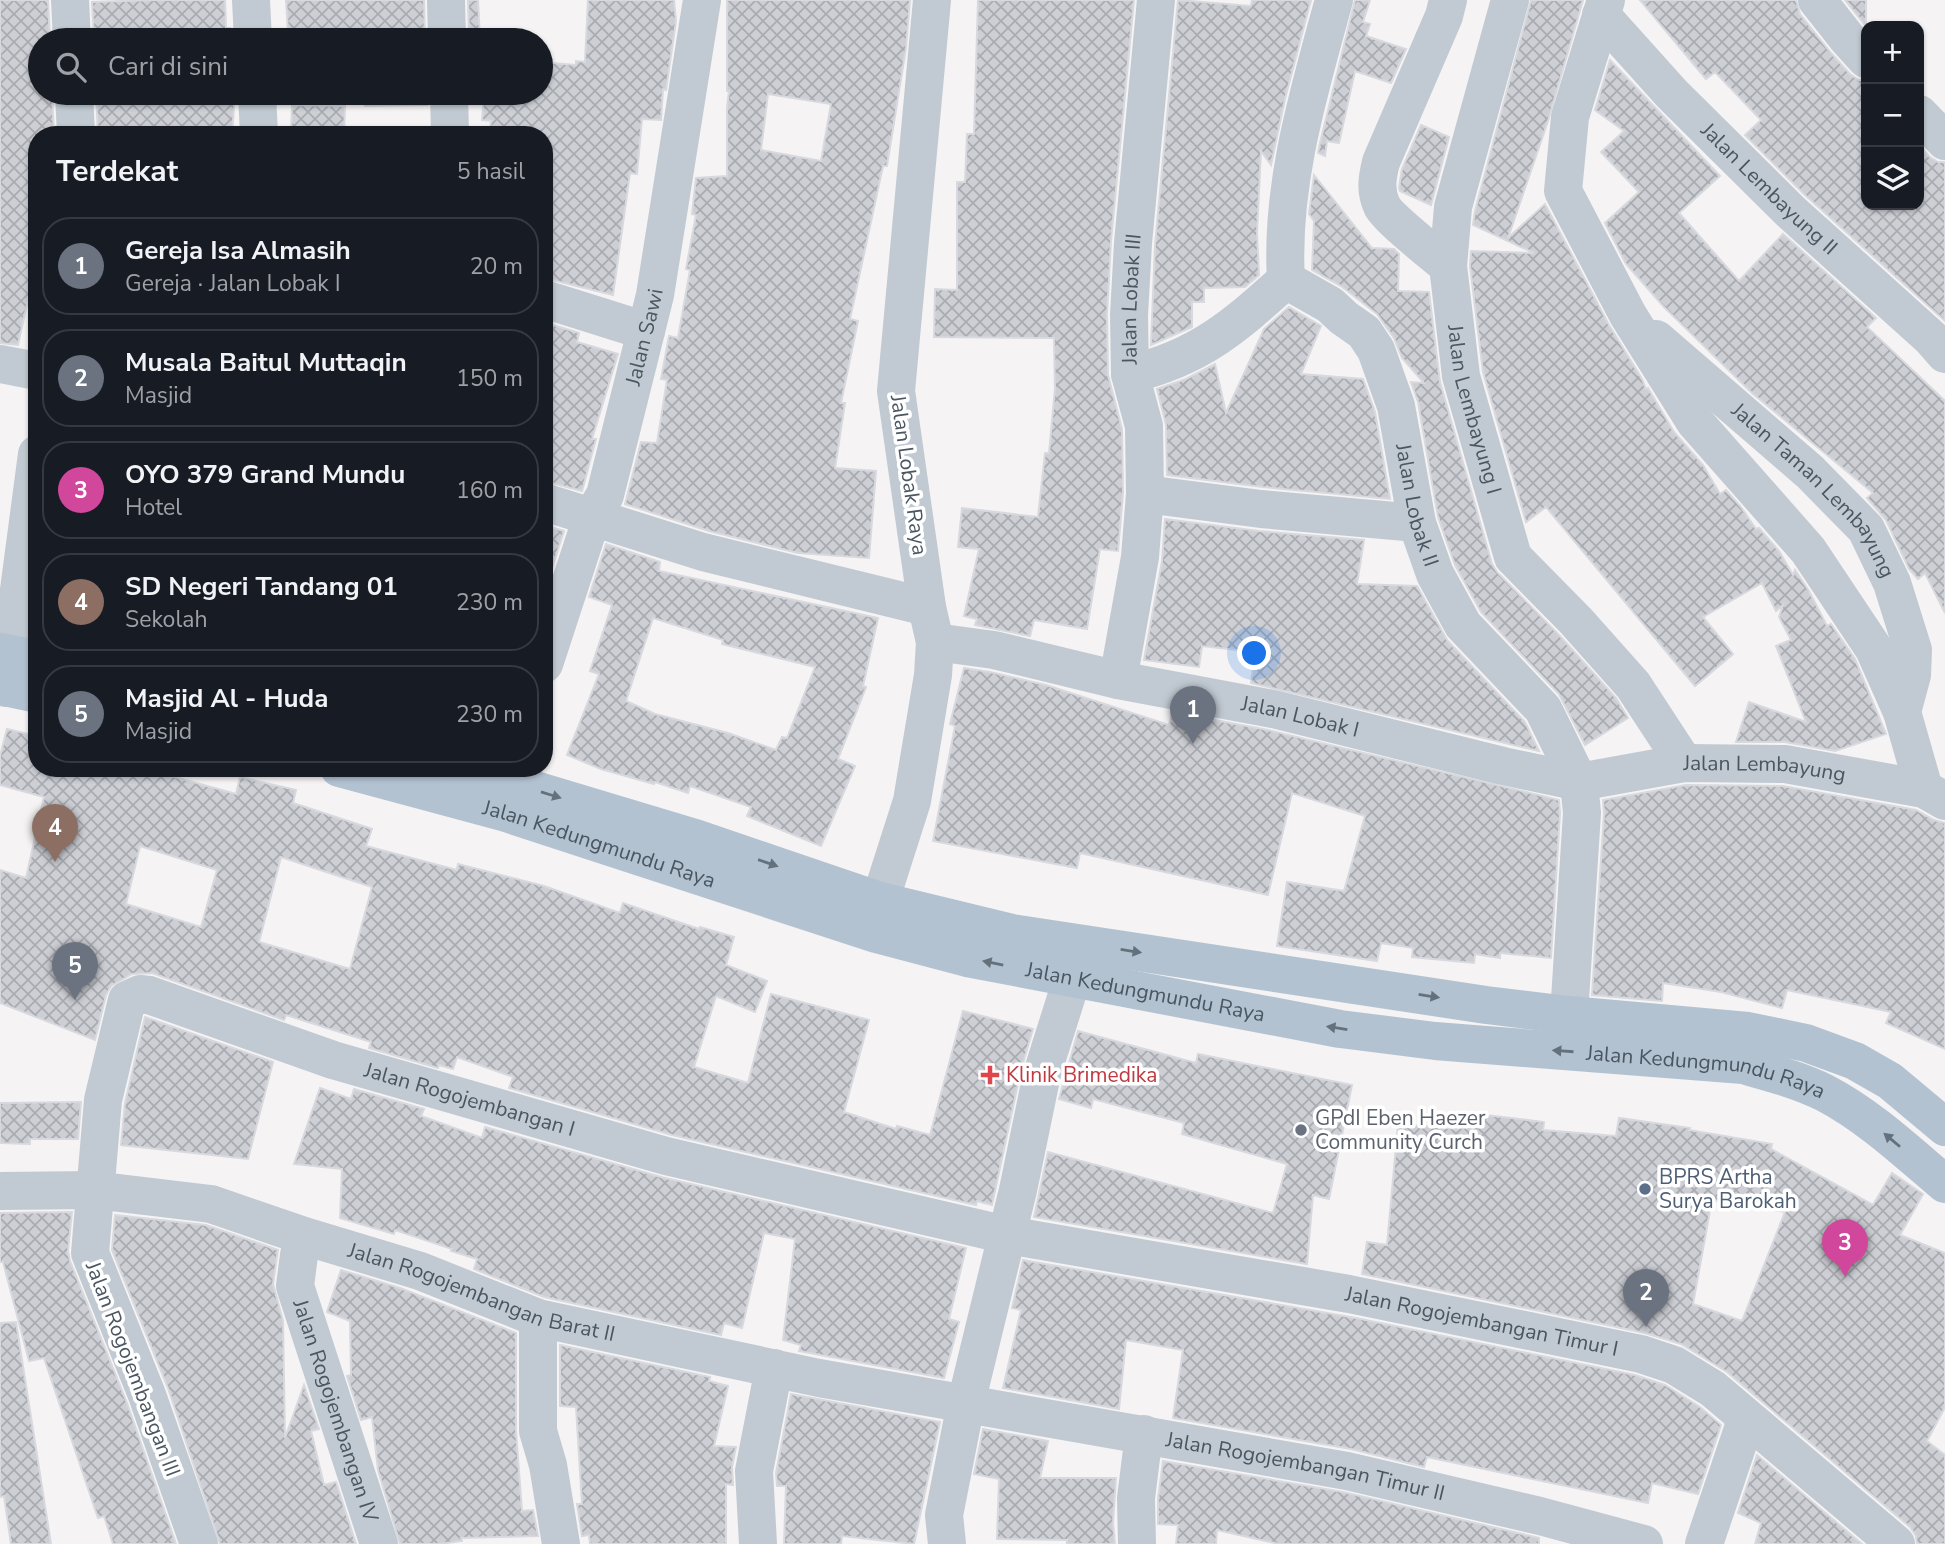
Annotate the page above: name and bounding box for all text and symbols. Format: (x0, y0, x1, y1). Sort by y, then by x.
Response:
map controls (1861, 21, 1924, 210)
button: + (1861, 21, 1924, 84)
search box (28, 28, 553, 105)
icon: search (52, 48, 90, 86)
text: Cari di sini (108, 49, 228, 84)
button: − (1861, 84, 1924, 147)
street label: Jalan Lembayung II (1694, 116, 1843, 261)
button: layers (1861, 147, 1924, 210)
text: Terdekat (56, 151, 178, 192)
text: 5 hasil (457, 156, 525, 187)
street label: Jalan Lobak III (1115, 232, 1148, 366)
text: Gereja Isa Almasih (125, 233, 351, 268)
text: 1 (74, 251, 88, 282)
text: 20 m (470, 251, 523, 282)
text: Gereja · Jalan Lobak I (125, 268, 341, 299)
street label: Jalan Sawi (619, 287, 670, 390)
street label: Jalan Lembayung I (1441, 322, 1508, 497)
text: Musala Baitul Muttaqin (125, 345, 407, 380)
text: 2 (74, 363, 88, 394)
text: 150 m (456, 363, 523, 394)
text: Masjid (125, 380, 192, 411)
street label: Jalan Lobak Raya (884, 392, 934, 557)
street label: Jalan Taman Lembayung (1725, 396, 1901, 582)
street label: Jalan Lobak II (1389, 440, 1445, 570)
text: OYO 379 Grand Mundu (125, 457, 405, 492)
text: 3 (74, 475, 88, 506)
text: 160 m (456, 475, 523, 506)
text: Hotel (125, 492, 182, 523)
text: SD Negeri Tandang 01 (125, 569, 398, 604)
text: 4 (74, 587, 88, 618)
text: 230 m (456, 587, 523, 618)
text: Sekolah (125, 604, 207, 635)
your location (1237, 636, 1271, 670)
text: Masjid Al - Huda (125, 681, 328, 716)
pin: 1 (1170, 686, 1216, 744)
street label: Jalan Lobak I (1238, 689, 1362, 744)
text: 5 (74, 699, 88, 730)
text: 230 m (456, 699, 523, 730)
text: Masjid (125, 716, 192, 747)
street label: Jalan Lembayung (1682, 749, 1848, 789)
one-way arrow (541, 790, 562, 800)
street label: Jalan Kedungmundu Raya (479, 793, 719, 895)
pin: 4 (32, 804, 78, 862)
one-way arrow (758, 858, 779, 869)
pin: 5 (52, 942, 98, 1000)
one-way arrow (1120, 946, 1142, 957)
street label: Jalan Kedungmundu Raya (1023, 955, 1267, 1028)
one-way arrow (982, 957, 1004, 968)
one-way arrow (1418, 991, 1440, 1002)
one-way arrow (1326, 1022, 1348, 1033)
street label: Jalan Kedungmundu Raya (1584, 1039, 1830, 1105)
one-way arrow (1552, 1045, 1574, 1056)
street label: Jalan Rogojembangan I (360, 1056, 578, 1143)
place label: Klinik Brimedika (1006, 1061, 1157, 1089)
marker: Klinik Brimedika (980, 1065, 1000, 1085)
place label: GPdI Eben Haezer Community Curch (1315, 1104, 1486, 1156)
marker: GPdI Eben Haezer Community Curch (1293, 1122, 1309, 1138)
one-way arrow (1884, 1133, 1902, 1148)
place label: BPRS Artha Surya Barokah (1659, 1163, 1797, 1215)
marker: BPRS Artha Surya Barokah (1637, 1181, 1653, 1197)
pin: 3 (1822, 1219, 1868, 1277)
street label: Jalan Rogojembangan Barat II (344, 1236, 618, 1348)
street label: Jalan Rogojembangan III (79, 1256, 187, 1481)
pin: 2 (1623, 1269, 1669, 1327)
street label: Jalan Rogojembangan Timur I (1342, 1279, 1621, 1363)
street label: Jalan Rogojembangan IV (286, 1295, 385, 1526)
street label: Jalan Rogojembangan Timur II (1163, 1425, 1447, 1507)

